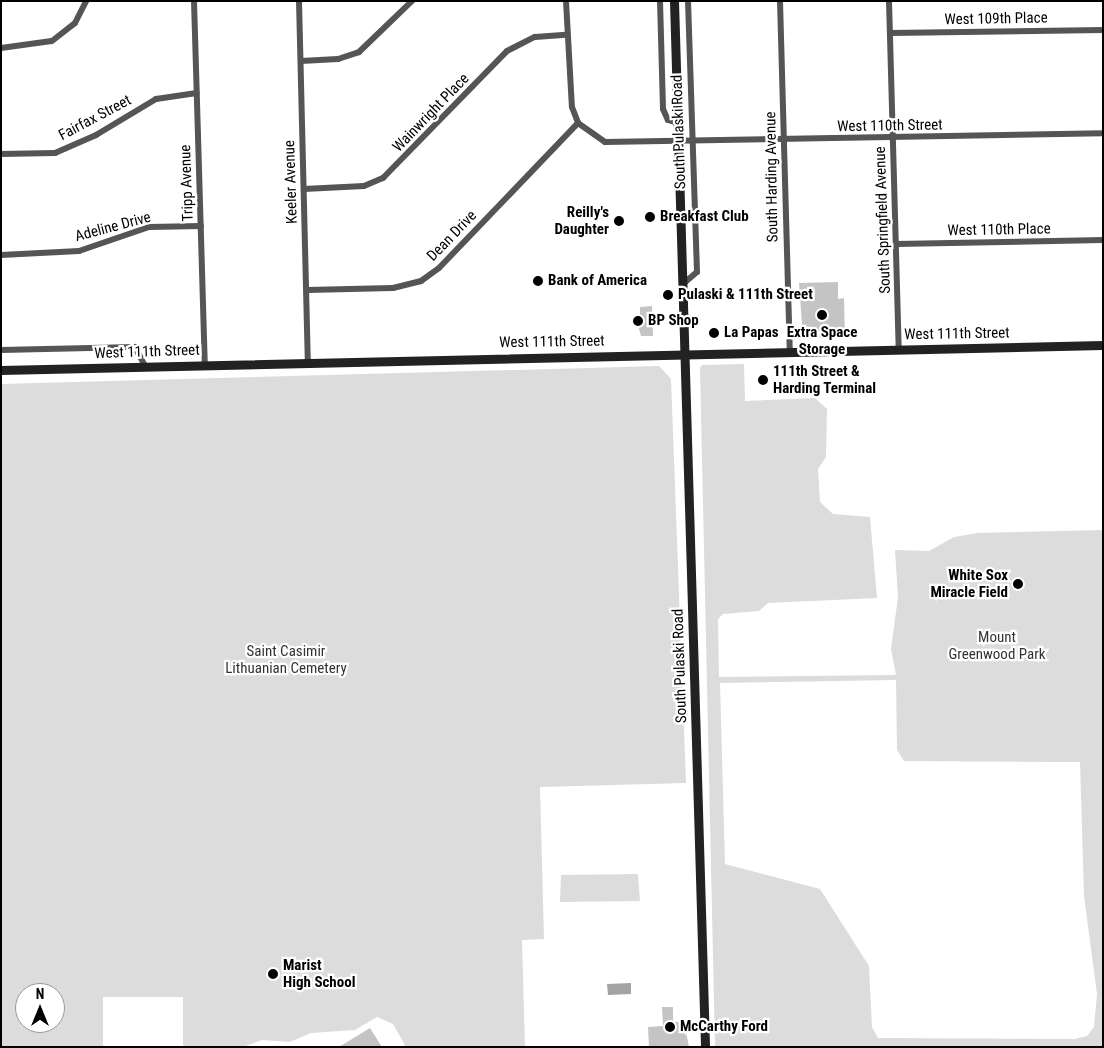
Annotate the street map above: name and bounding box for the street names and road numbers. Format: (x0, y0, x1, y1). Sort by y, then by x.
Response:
street label: West 109th Place (944, 9, 1048, 29)
street label: Wainwright Place (389, 70, 473, 156)
street label: South Pulaski Road (668, 74, 690, 190)
street label: Fairfax Street (56, 91, 134, 145)
street label: South Harding Avenue (762, 111, 782, 243)
street label: West 110th Street (837, 116, 943, 136)
street label: Keeler Avenue (281, 140, 301, 224)
street label: Tripp Avenue (177, 144, 197, 222)
street label: South Springfield Avenue (871, 146, 895, 294)
street label: Dean Drive (424, 207, 480, 265)
street label: Adeline Drive (73, 208, 153, 246)
street label: West 110th Place (947, 220, 1051, 240)
street label: West 111th Street (904, 324, 1010, 344)
street label: West 111th Street (499, 332, 605, 352)
street label: West 111th Street (94, 341, 200, 363)
street label: South Pulaski Road (669, 608, 691, 724)

